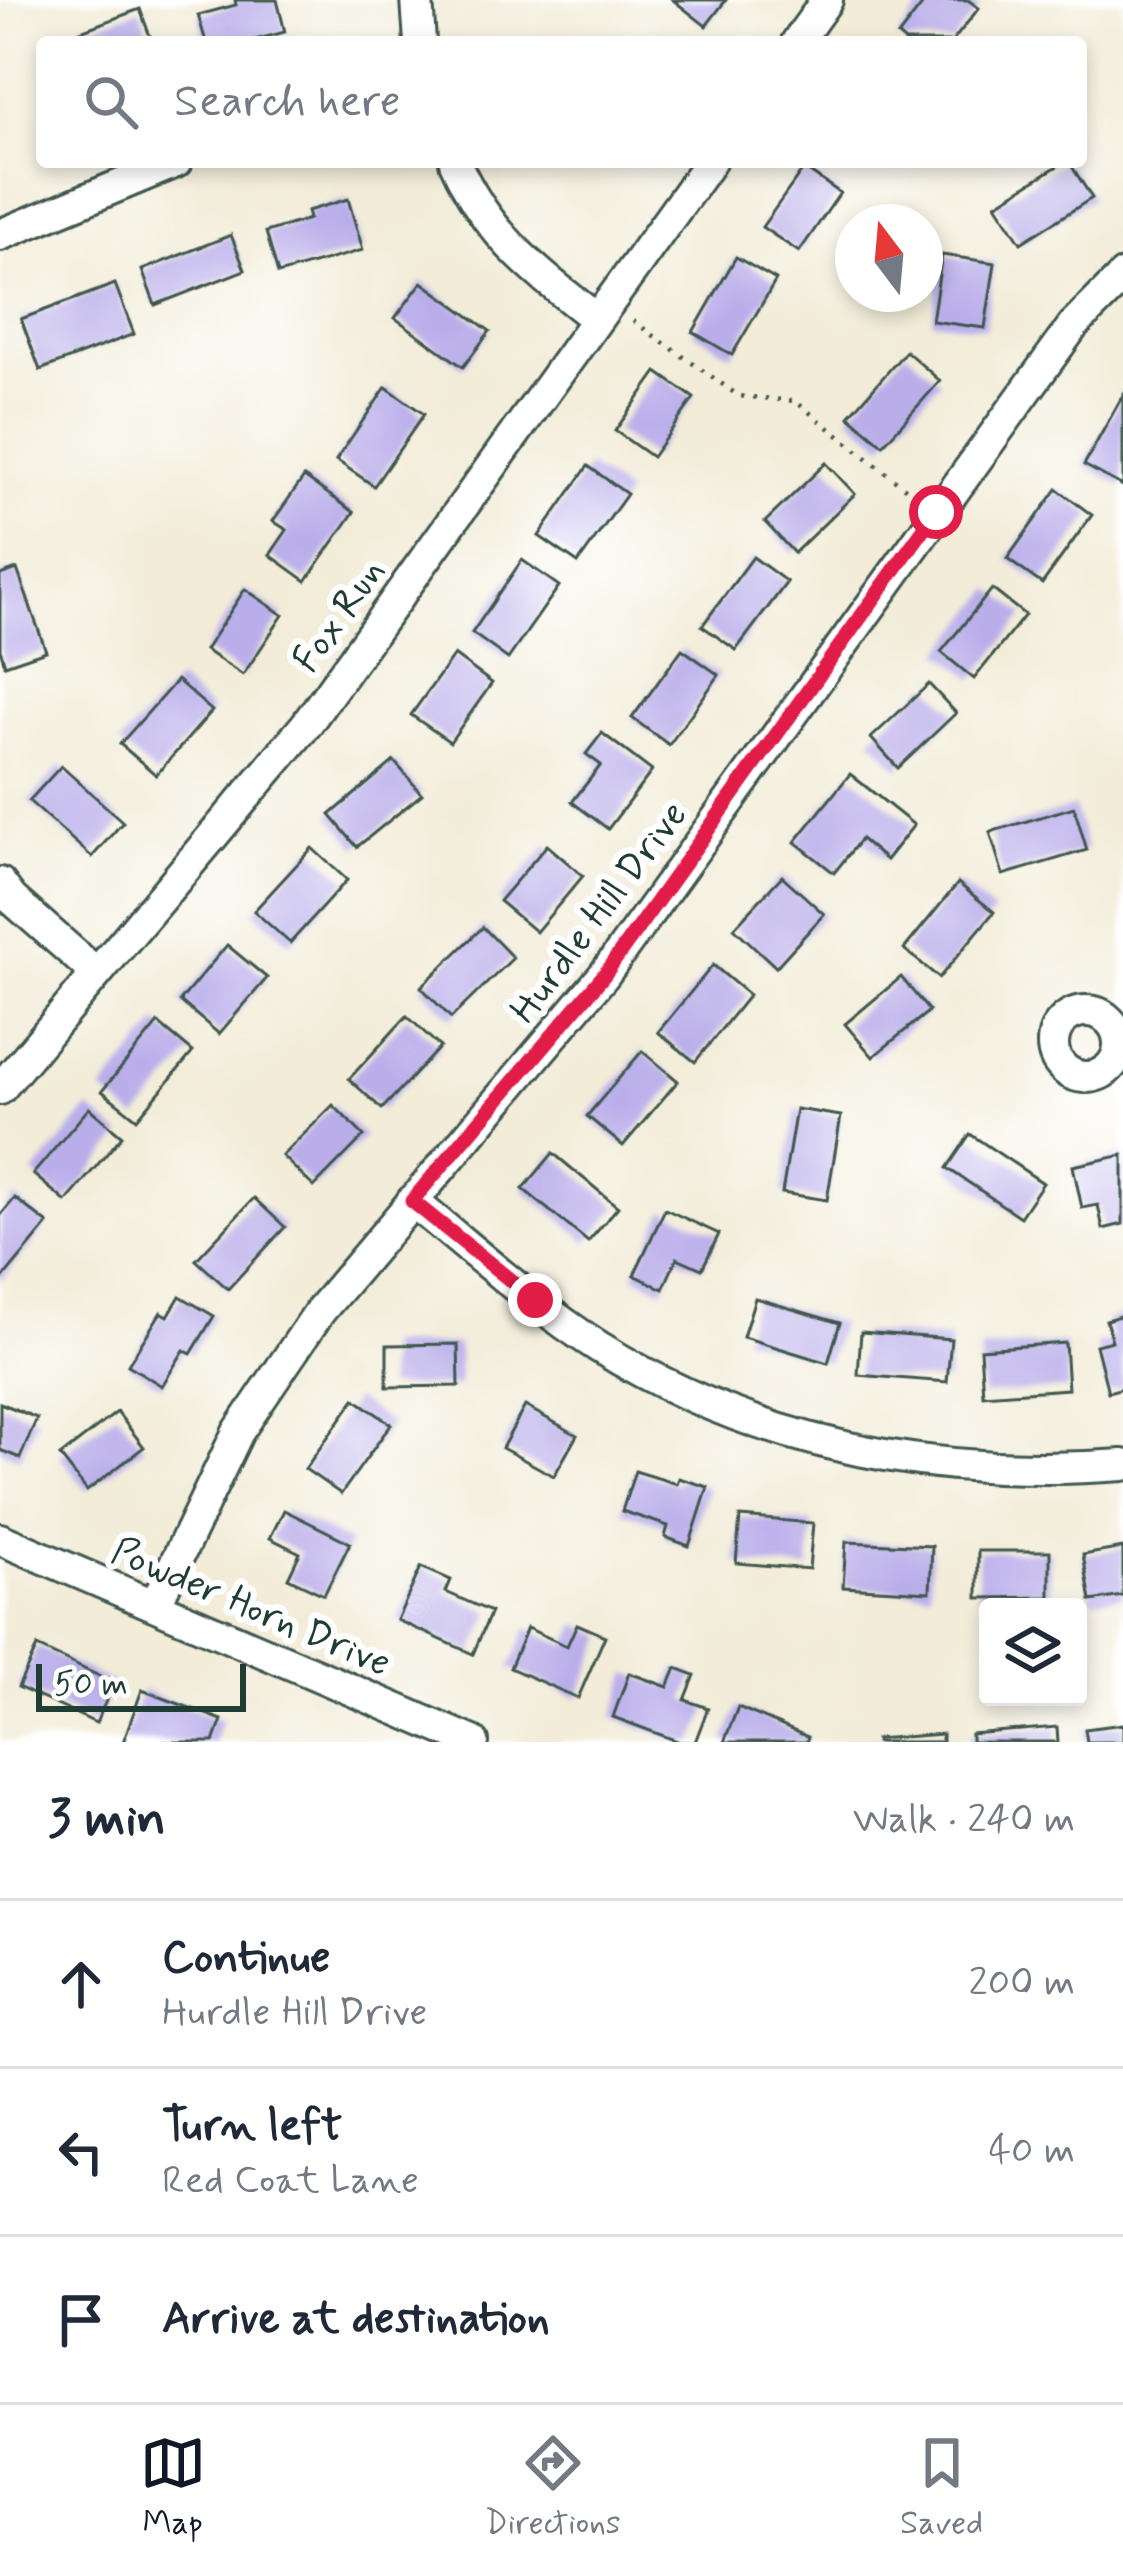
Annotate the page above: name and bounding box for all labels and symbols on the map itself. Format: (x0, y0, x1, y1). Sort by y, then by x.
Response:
north arrow (835, 204, 943, 312)
route start (909, 485, 963, 539)
street label: Fox Run (282, 549, 398, 683)
street label: Hurdle Hill Drive (500, 792, 700, 1034)
route end (508, 1273, 562, 1327)
street label: Powder Horn Drive (103, 1526, 398, 1690)
scale bar (36, 1658, 246, 1711)

